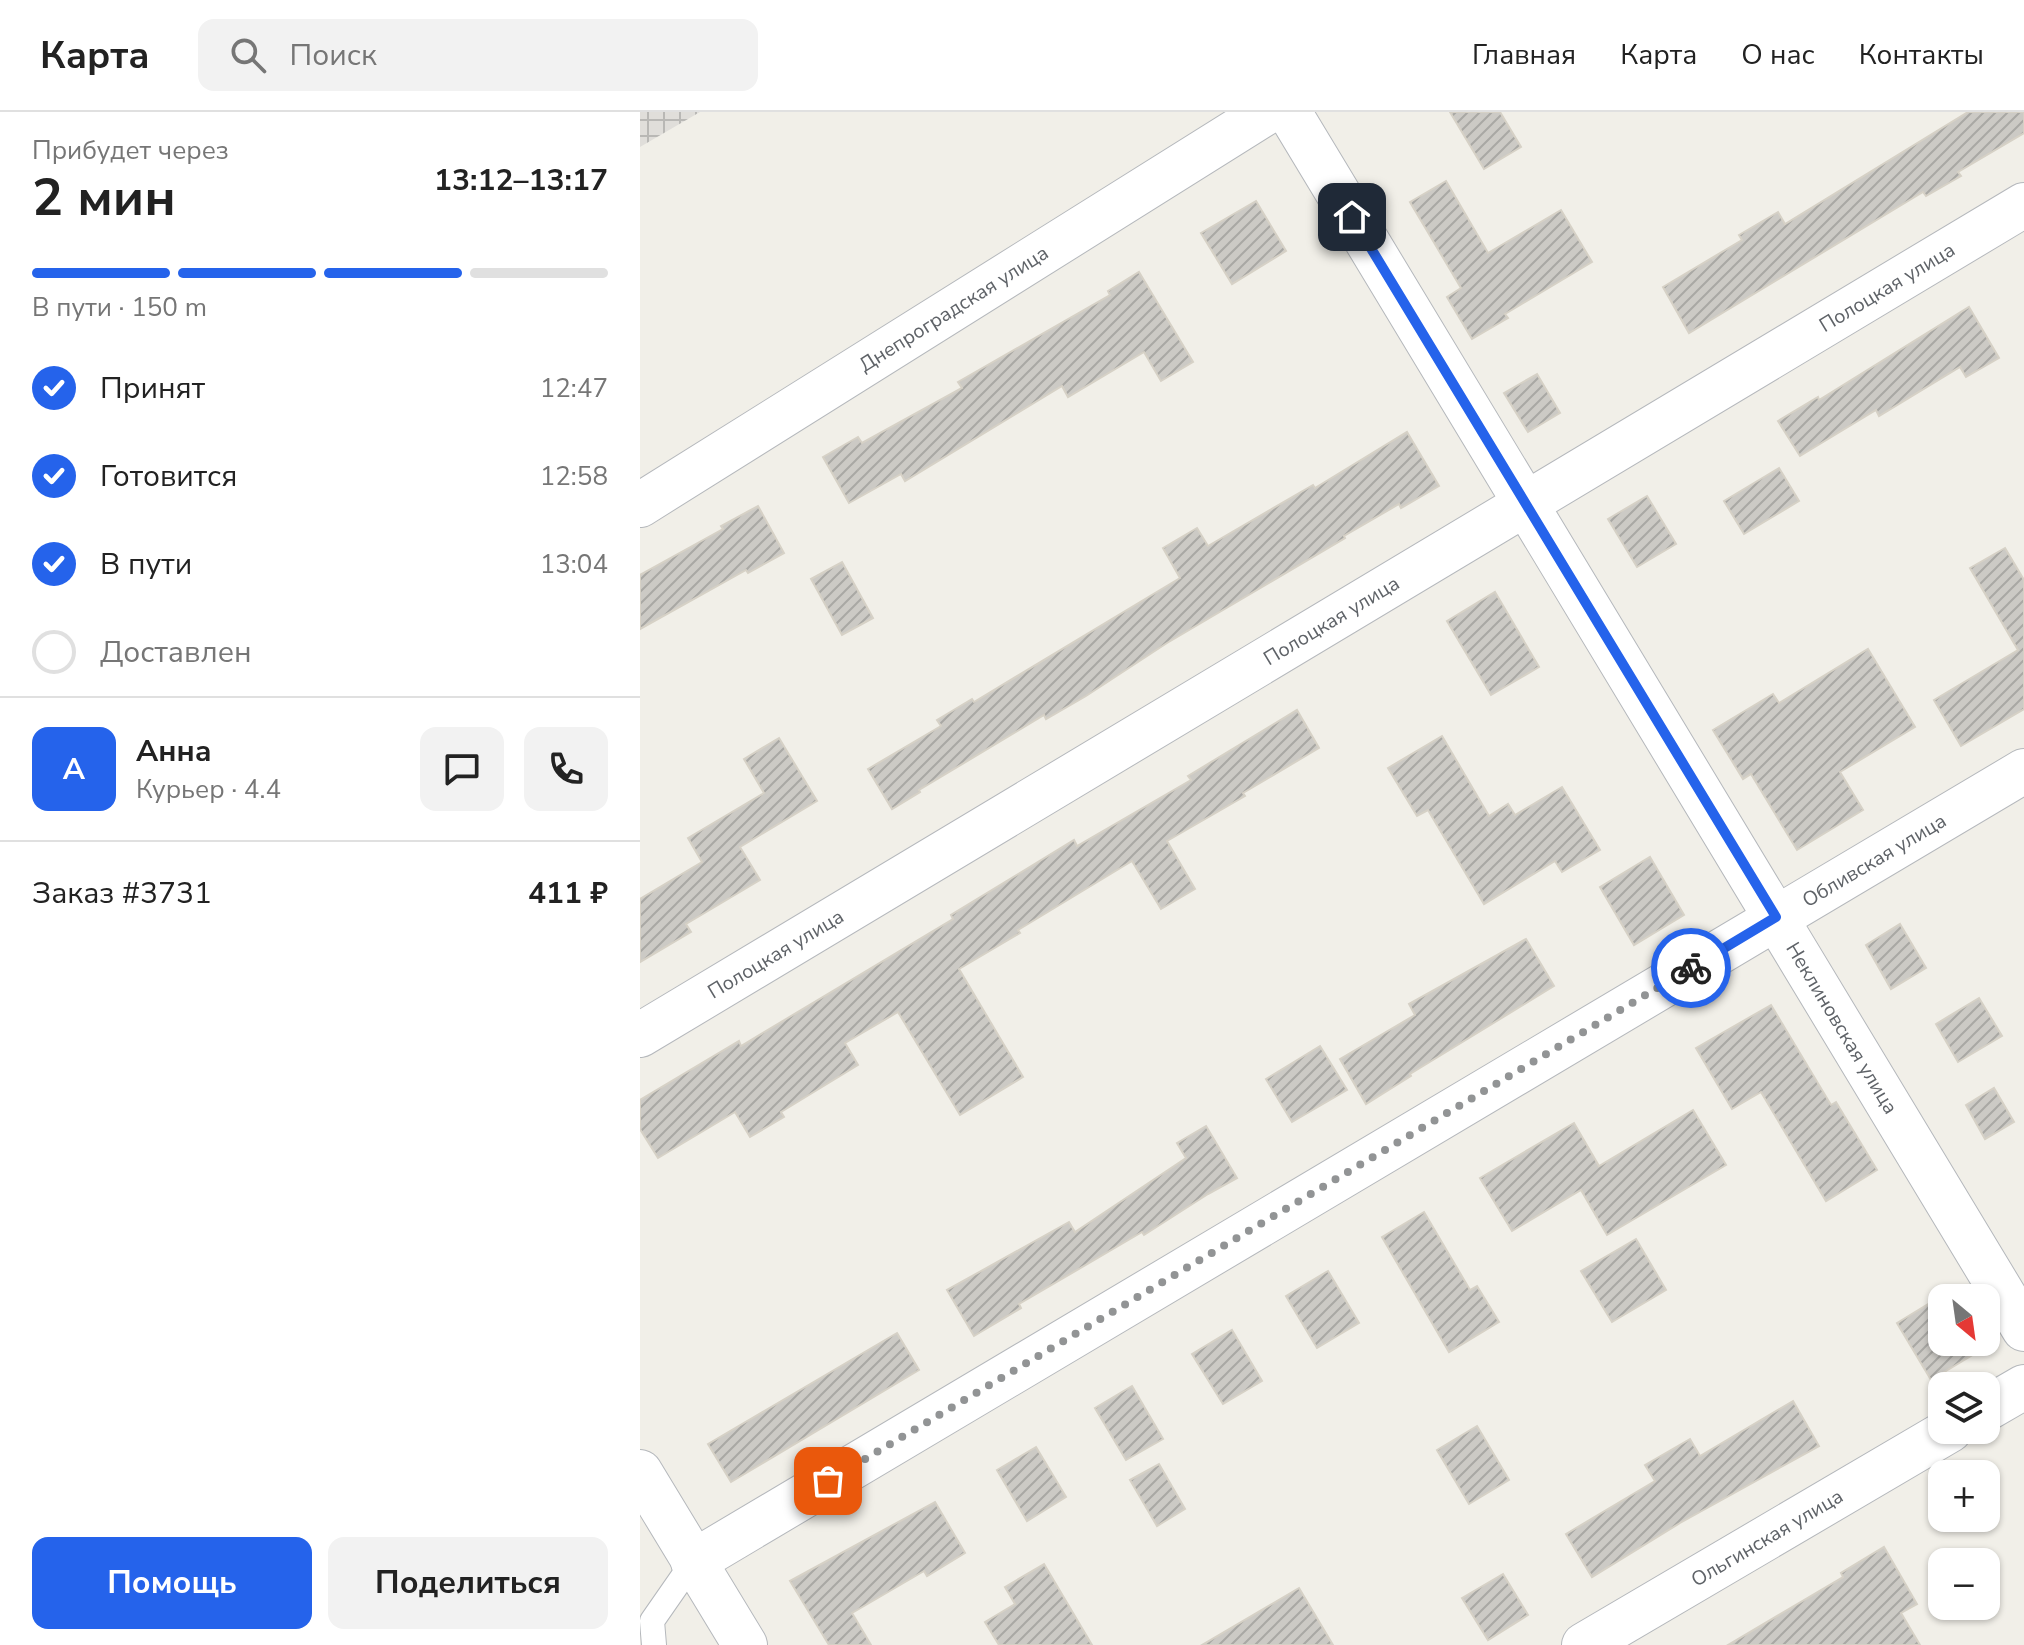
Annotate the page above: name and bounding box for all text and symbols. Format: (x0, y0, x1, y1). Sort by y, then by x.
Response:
search box (198, 19, 758, 91)
text: Карта (40, 30, 150, 81)
icon: search (226, 33, 270, 77)
text: Поиск (290, 35, 377, 76)
text: Главная (1472, 36, 1576, 74)
text: Карта (1620, 36, 1697, 74)
text: О нас (1741, 36, 1815, 74)
text: Контакты (1859, 36, 1984, 74)
text: Прибудет через (32, 133, 229, 168)
text: 13:12–13:17 (434, 160, 608, 201)
text: 2 мин (32, 162, 176, 233)
pin (1318, 183, 1386, 251)
icon: home (1330, 195, 1374, 239)
street label: Полоцкая улица (1814, 236, 1960, 339)
street label: Днепроградская улица (854, 239, 1054, 378)
text: В пути · 150 m (32, 290, 207, 325)
icon: check (32, 366, 76, 410)
text: Принят (100, 368, 205, 409)
text: 12:47 (540, 371, 608, 406)
icon: check (32, 454, 76, 498)
text: Готовится (100, 456, 237, 497)
text: 12:58 (540, 459, 608, 494)
icon: check (32, 542, 76, 586)
text: В пути (100, 544, 192, 585)
text: 13:04 (540, 547, 608, 582)
street label: Полоцкая улица (1258, 570, 1404, 672)
text: Доставлен (100, 632, 252, 673)
button: chat (420, 727, 504, 811)
button: phone (524, 727, 608, 811)
text: Анна (136, 731, 212, 772)
text: А (63, 749, 85, 790)
text: Курьер · 4.4 (136, 772, 281, 807)
street label: Обливская улица (1797, 807, 1951, 914)
text: Заказ #3731 (32, 873, 212, 914)
text: 411 ₽ (528, 873, 608, 914)
street label: Полоцкая улица (703, 903, 849, 1005)
courier (1651, 928, 1731, 1008)
street label: Неклиновская улица (1779, 937, 1904, 1119)
icon: bike (1669, 946, 1713, 990)
north arrow (1928, 1284, 2000, 1356)
map controls (1928, 1284, 2000, 1620)
button: layers (1928, 1372, 2000, 1444)
pin (794, 1447, 862, 1515)
icon: bag (806, 1459, 850, 1503)
button: + (1928, 1460, 2000, 1532)
street label: Ольгинская улица (1686, 1483, 1848, 1593)
button: Помощь (32, 1537, 312, 1629)
button: Поделиться (328, 1537, 608, 1629)
button: − (1928, 1548, 2000, 1620)

